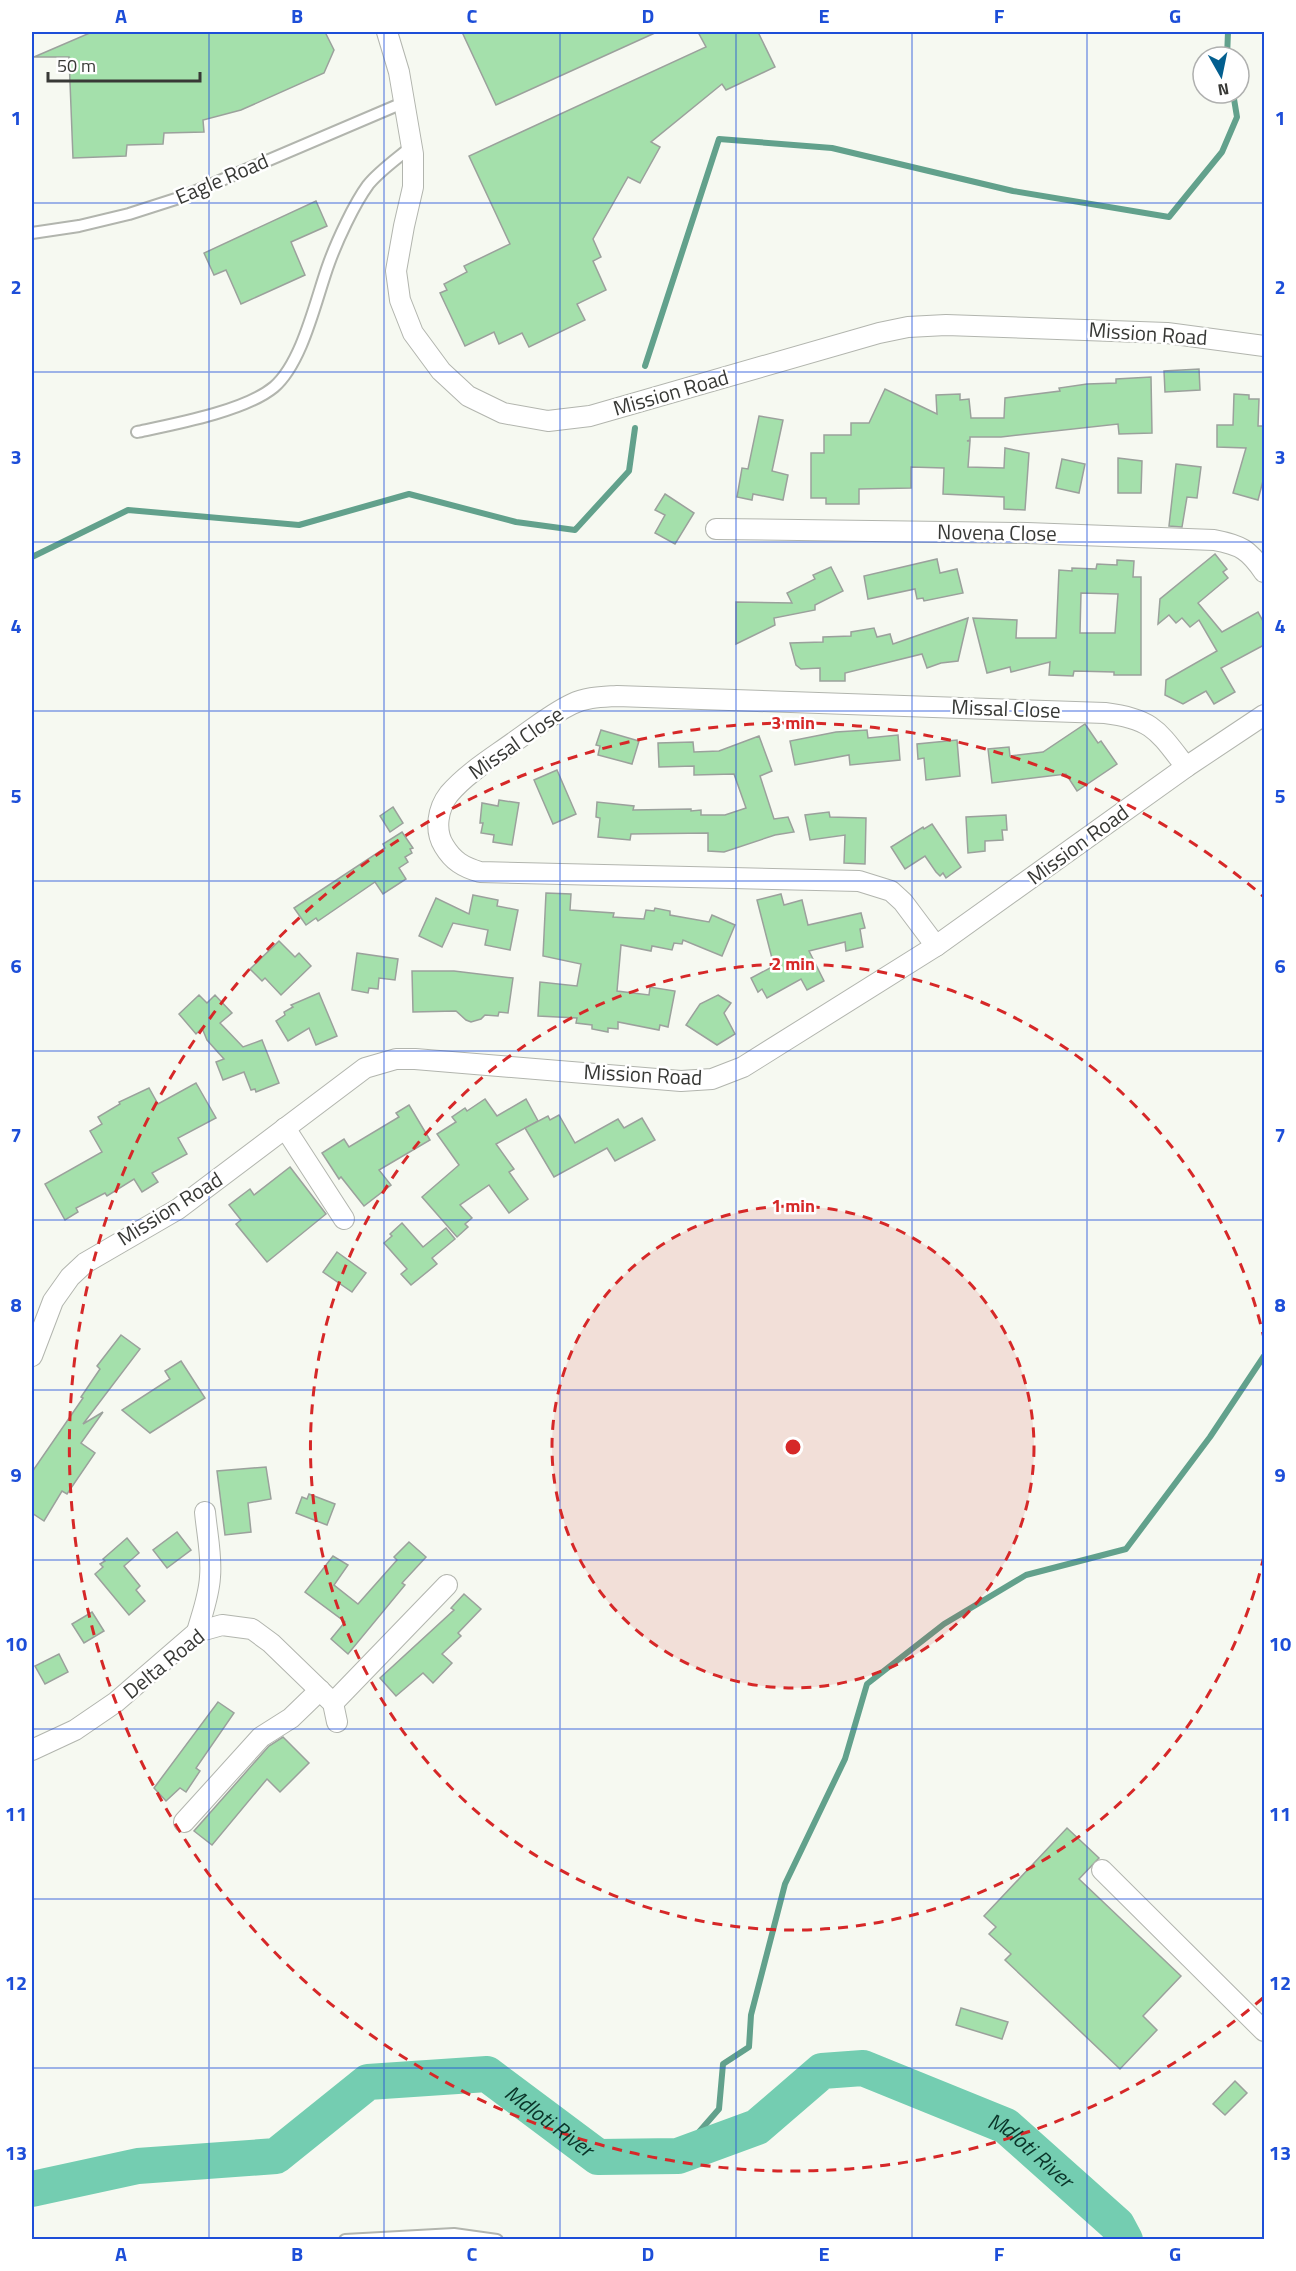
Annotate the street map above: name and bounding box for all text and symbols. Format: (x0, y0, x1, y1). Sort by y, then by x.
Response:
text: A (115, 0, 127, 31)
text: B (291, 0, 303, 31)
text: C (467, 0, 478, 31)
text: D (642, 0, 654, 31)
text: E (818, 0, 830, 31)
text: F (994, 0, 1005, 31)
text: G (1169, 0, 1181, 31)
scale bar (48, 45, 200, 83)
north arrow (1191, 45, 1251, 105)
text: 50 m (57, 52, 96, 79)
text: N (1216, 77, 1231, 103)
text: 1 (10, 102, 22, 133)
text: 1 (1274, 102, 1286, 133)
street label: Eagle Road (170, 144, 273, 212)
text: 2 (10, 271, 22, 302)
text: 2 (1274, 271, 1286, 302)
street label: Mission Road (1088, 313, 1208, 353)
street label: Mission Road (609, 360, 732, 424)
text: 3 (10, 441, 22, 472)
text: 3 (1274, 441, 1286, 472)
street label: Novena Close (937, 515, 1057, 549)
text: 4 (10, 610, 22, 641)
text: 4 (1274, 610, 1286, 641)
street label: Missal Close (951, 690, 1061, 726)
street label: Missal Close (461, 698, 569, 787)
text: 3 min (771, 709, 815, 736)
text: 5 (10, 780, 22, 811)
text: 5 (1274, 780, 1286, 811)
street label: Mission Road (1020, 796, 1135, 892)
text: 6 (10, 950, 22, 981)
text: 2 min (771, 950, 815, 977)
text: 6 (1274, 950, 1286, 981)
street label: Mission Road (583, 1055, 703, 1093)
text: 7 (10, 1119, 22, 1150)
text: 7 (1274, 1119, 1286, 1150)
street label: Mission Road (111, 1163, 228, 1253)
text: 1 min (771, 1192, 815, 1219)
text: 8 (10, 1289, 22, 1320)
text: 8 (1274, 1289, 1286, 1320)
centre of rings (783, 1437, 803, 1457)
text: 9 (10, 1459, 22, 1490)
text: 9 (1274, 1459, 1286, 1490)
street label: Delta Road (116, 1620, 211, 1706)
text: 10 (5, 1628, 27, 1659)
text: 10 (1269, 1628, 1291, 1659)
text: 11 (5, 1798, 27, 1829)
text: 11 (1269, 1798, 1291, 1829)
text: 12 (5, 1967, 27, 1998)
text: 12 (1269, 1967, 1291, 1998)
water label: Mdloti River (498, 2076, 604, 2167)
water label: Mdloti River (983, 2103, 1084, 2198)
text: 13 (5, 2137, 27, 2168)
text: 13 (1269, 2137, 1291, 2168)
text: A (115, 2238, 127, 2269)
text: B (291, 2238, 303, 2269)
text: C (467, 2238, 478, 2269)
text: D (642, 2238, 654, 2269)
text: E (818, 2238, 830, 2269)
text: F (994, 2238, 1005, 2269)
text: G (1169, 2238, 1181, 2269)

